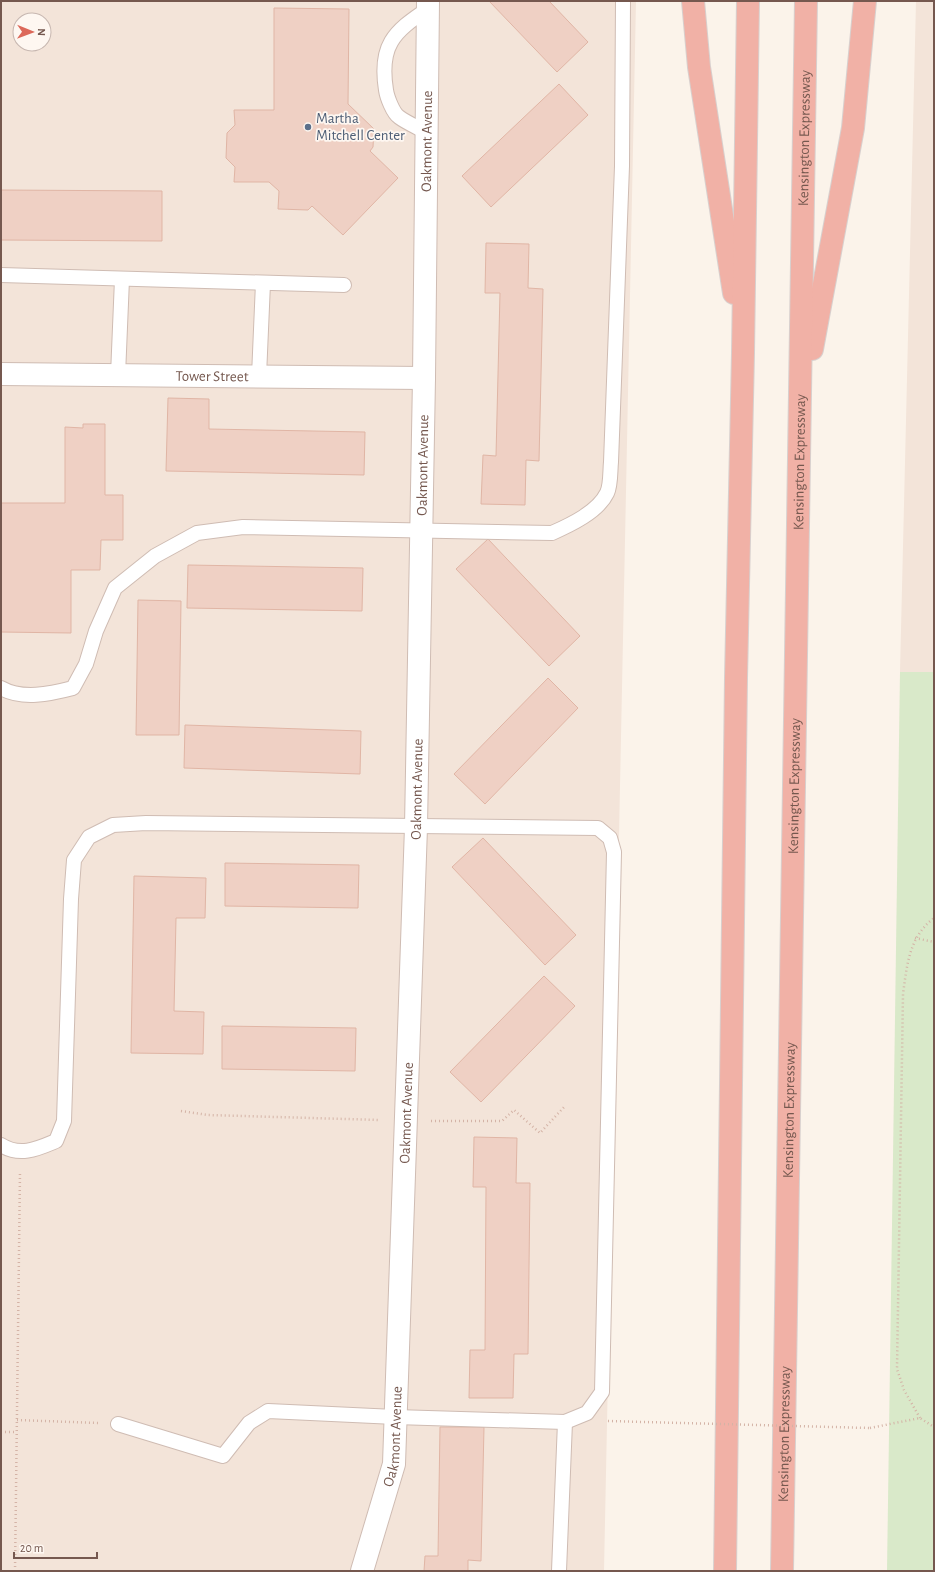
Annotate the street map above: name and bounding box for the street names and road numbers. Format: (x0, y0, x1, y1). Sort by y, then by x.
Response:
street label: Kensington Expressway (796, 69, 813, 206)
street label: Oakmont Avenue (418, 90, 435, 192)
street label: Tower Street (175, 368, 249, 384)
street label: Kensington Expressway (791, 393, 808, 530)
street label: Oakmont Avenue (414, 414, 431, 516)
street label: Kensington Expressway (785, 717, 803, 854)
street label: Oakmont Avenue (408, 738, 425, 840)
street label: Kensington Expressway (780, 1041, 797, 1178)
street label: Oakmont Avenue (397, 1062, 415, 1164)
street label: Kensington Expressway (775, 1365, 792, 1502)
street label: Oakmont Avenue (380, 1386, 404, 1489)

